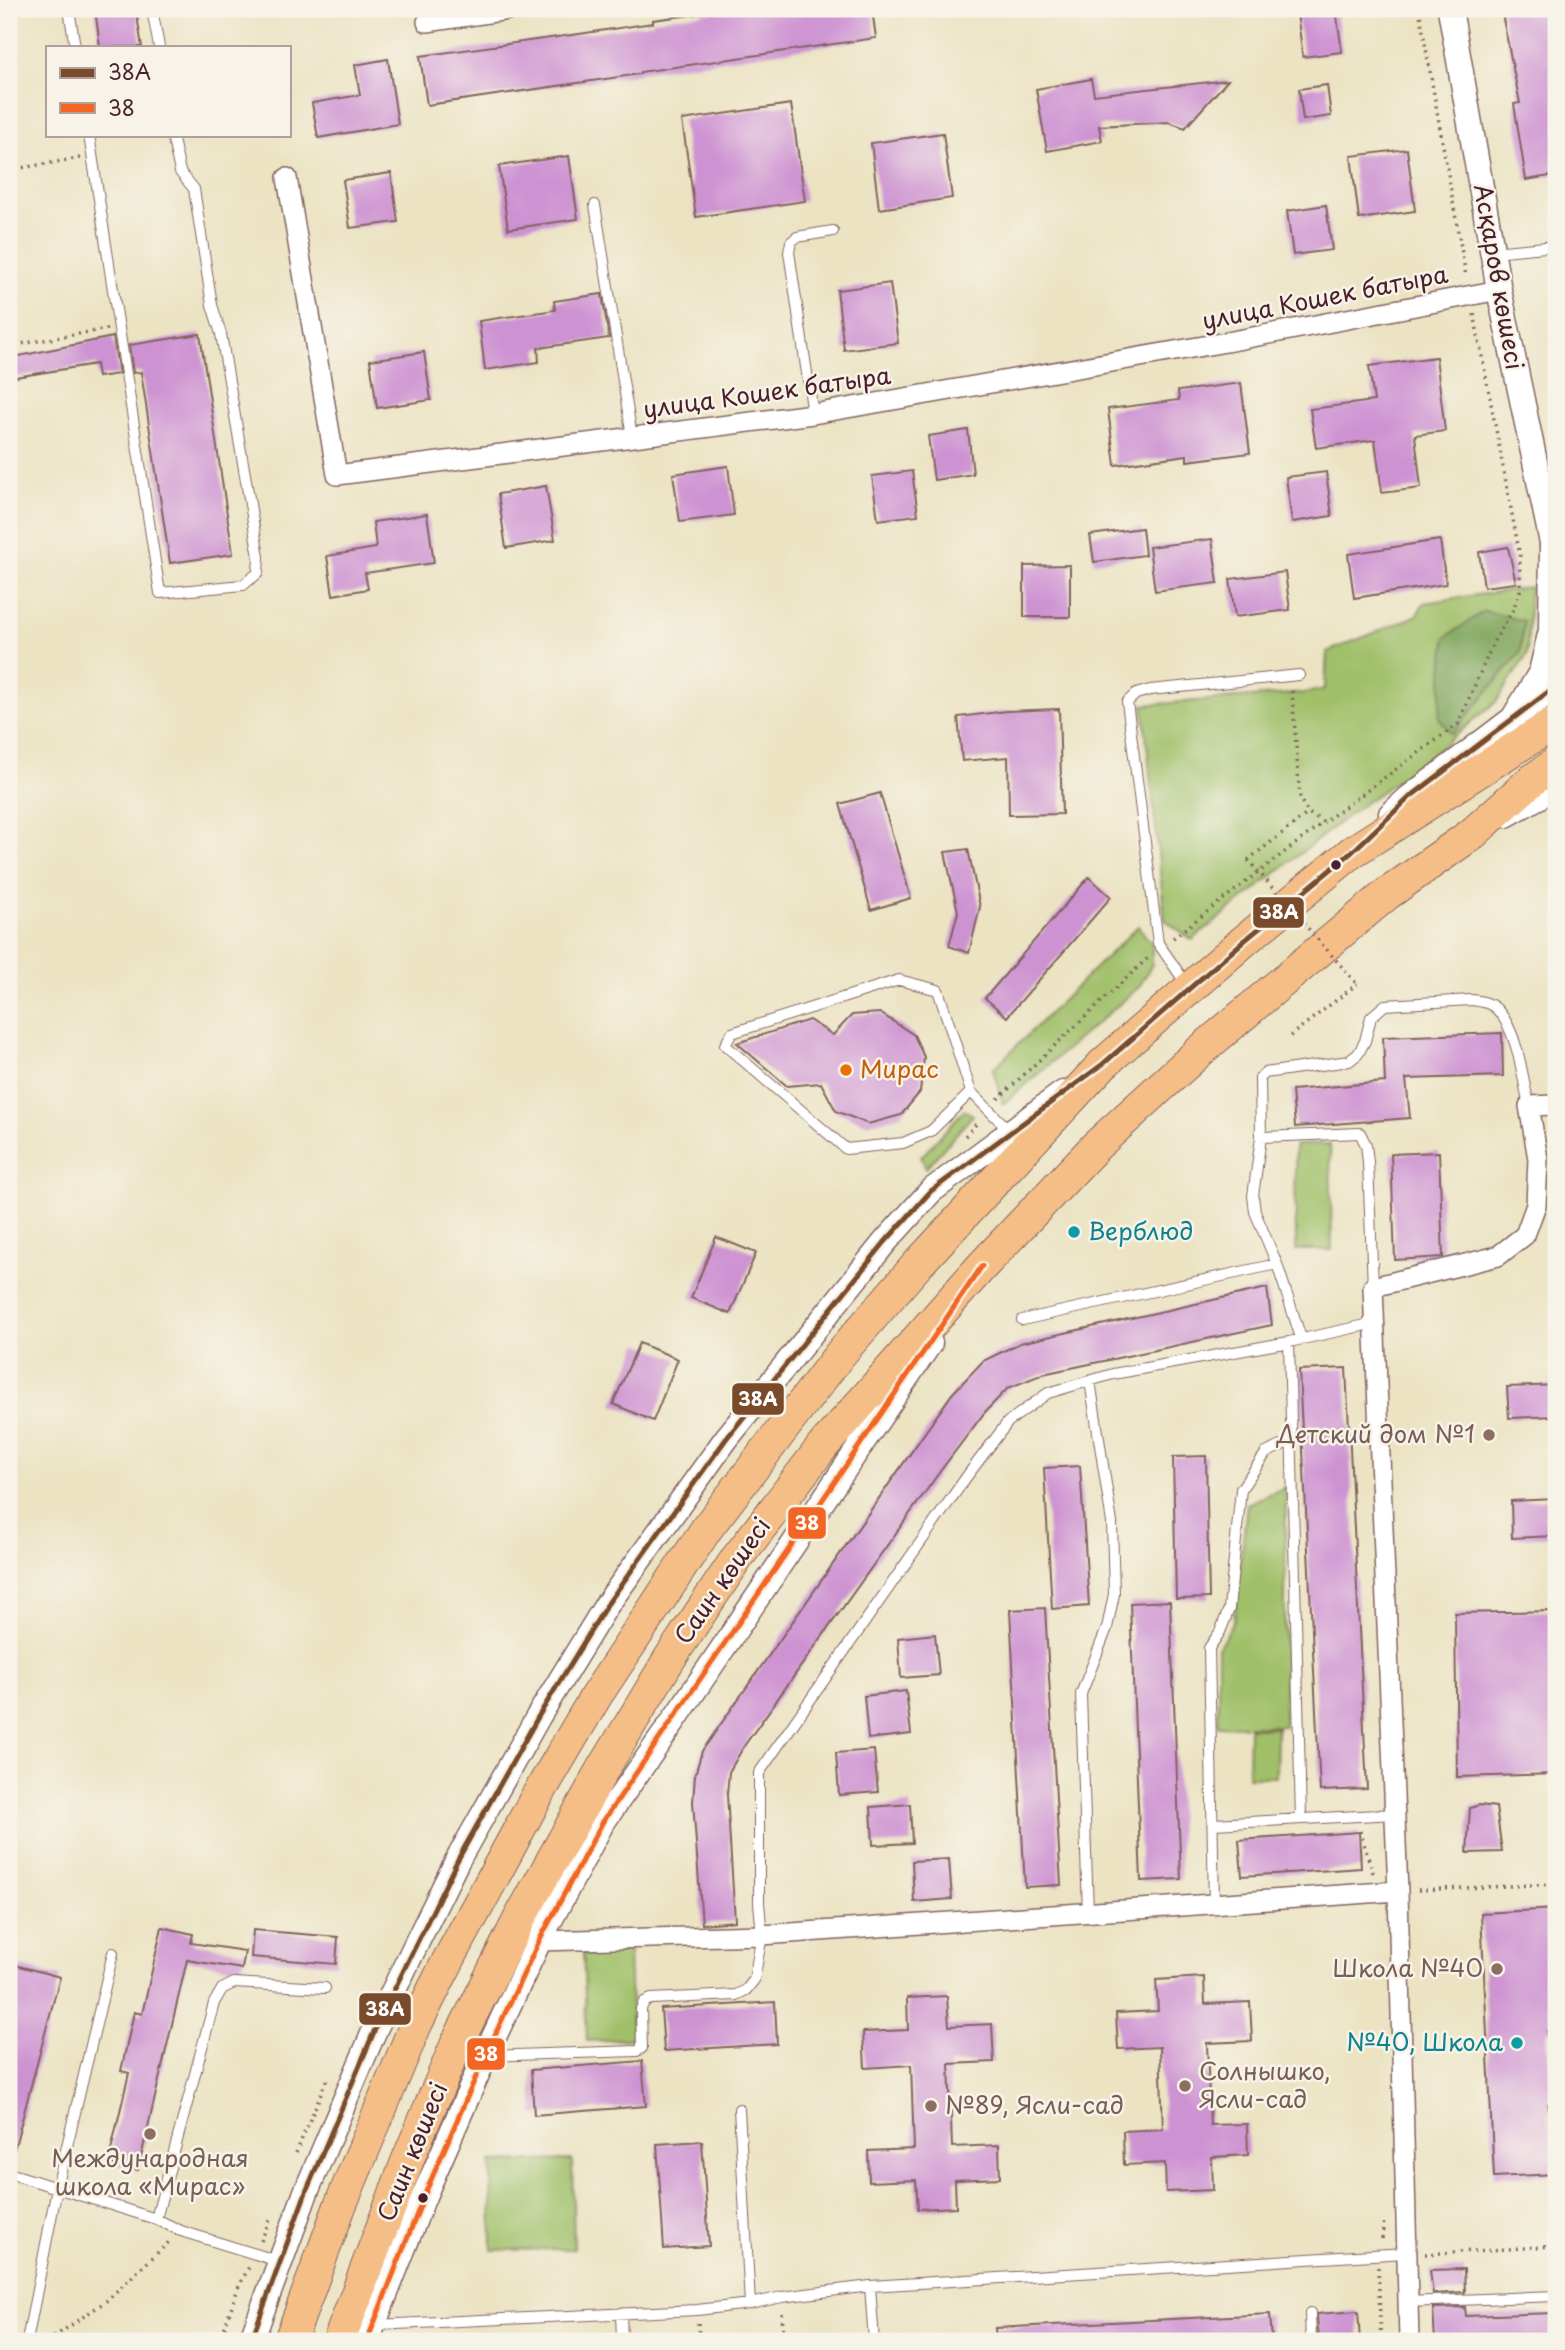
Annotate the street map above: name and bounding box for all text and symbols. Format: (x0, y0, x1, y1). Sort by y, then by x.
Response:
legend (46, 46, 290, 136)
text: 38А (108, 55, 151, 87)
text: 38 (108, 91, 135, 123)
street label: Асқаров көшесі (1466, 181, 1534, 372)
street label: улица Кошек батыра (1199, 255, 1451, 338)
street label: улица Кошек батыра (641, 356, 893, 426)
unlabelled marker (1329, 858, 1343, 872)
line badge: 38А (1252, 896, 1305, 929)
text: 38А (1259, 897, 1299, 925)
place label: Мирас (860, 1050, 939, 1086)
marker: Мирас (838, 1062, 854, 1078)
place label: Верблюд (1088, 1212, 1194, 1248)
marker: Верблюд (1066, 1224, 1082, 1240)
line badge: 38А (731, 1382, 785, 1416)
text: 38А (738, 1384, 778, 1412)
place label: Детский дом №1 (1276, 1415, 1475, 1451)
marker: Детский дом №1 (1481, 1427, 1497, 1443)
line badge: 38 (787, 1506, 827, 1540)
text: 38 (795, 1508, 819, 1536)
street label: Саин көшесі (664, 1509, 778, 1650)
place label: Школа №40 (1332, 1949, 1483, 1985)
marker: Школа №40 (1489, 1961, 1505, 1977)
line badge: 38А (358, 1992, 412, 2026)
text: 38А (365, 1994, 405, 2022)
place label: №40, Школа (1346, 2023, 1503, 2059)
marker: №40, Школа (1509, 2035, 1525, 2051)
line badge: 38 (466, 2037, 506, 2071)
text: 38 (474, 2039, 498, 2067)
place label: Солнышко, Ясли-сад (1199, 2052, 1331, 2116)
street label: Саин көшесі (367, 2076, 455, 2226)
marker: Солнышко, Ясли-сад (1177, 2078, 1193, 2094)
place label: №89, Ясли-сад (945, 2086, 1124, 2122)
marker: №89, Ясли-сад (923, 2098, 939, 2114)
marker: Международная школа «Мирас» (142, 2126, 158, 2142)
place label: Международная школа «Мирас» (51, 2139, 249, 2203)
unlabelled marker (416, 2191, 430, 2205)

